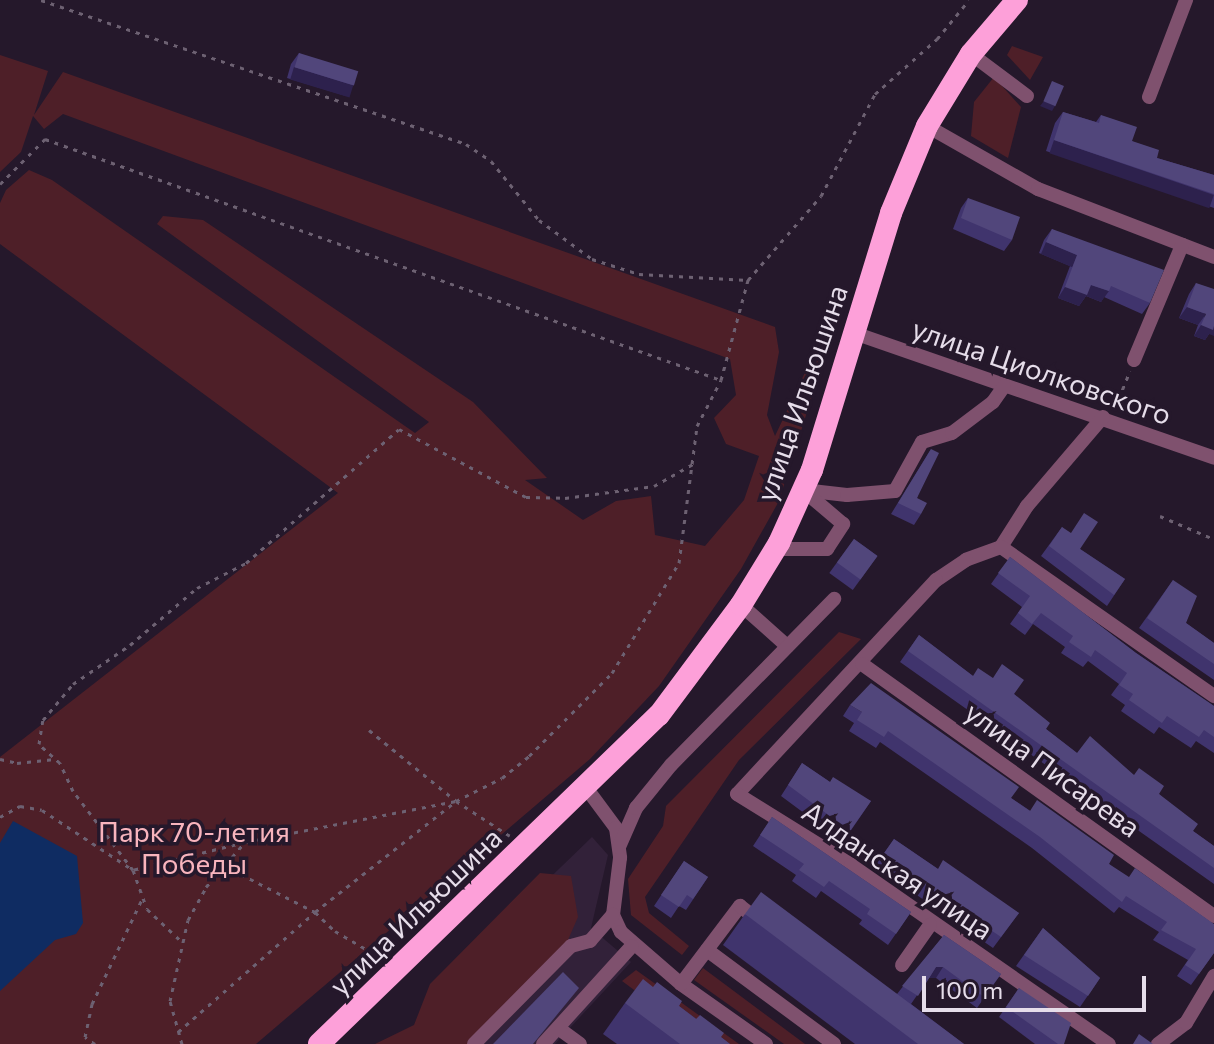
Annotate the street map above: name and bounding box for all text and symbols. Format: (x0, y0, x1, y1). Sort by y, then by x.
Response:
street label: улица Ильюшина (748, 281, 854, 505)
street label: улица Циолковского (908, 311, 1176, 431)
street label: улица Писарева (959, 694, 1147, 844)
street label: Алданская улица (796, 794, 1000, 946)
park label: Парк 70-летия Победы (98, 814, 290, 880)
street label: улица Ильюшина (322, 820, 508, 1002)
scale bar (926, 960, 1150, 1010)
text: 100 m (936, 975, 1003, 1004)

